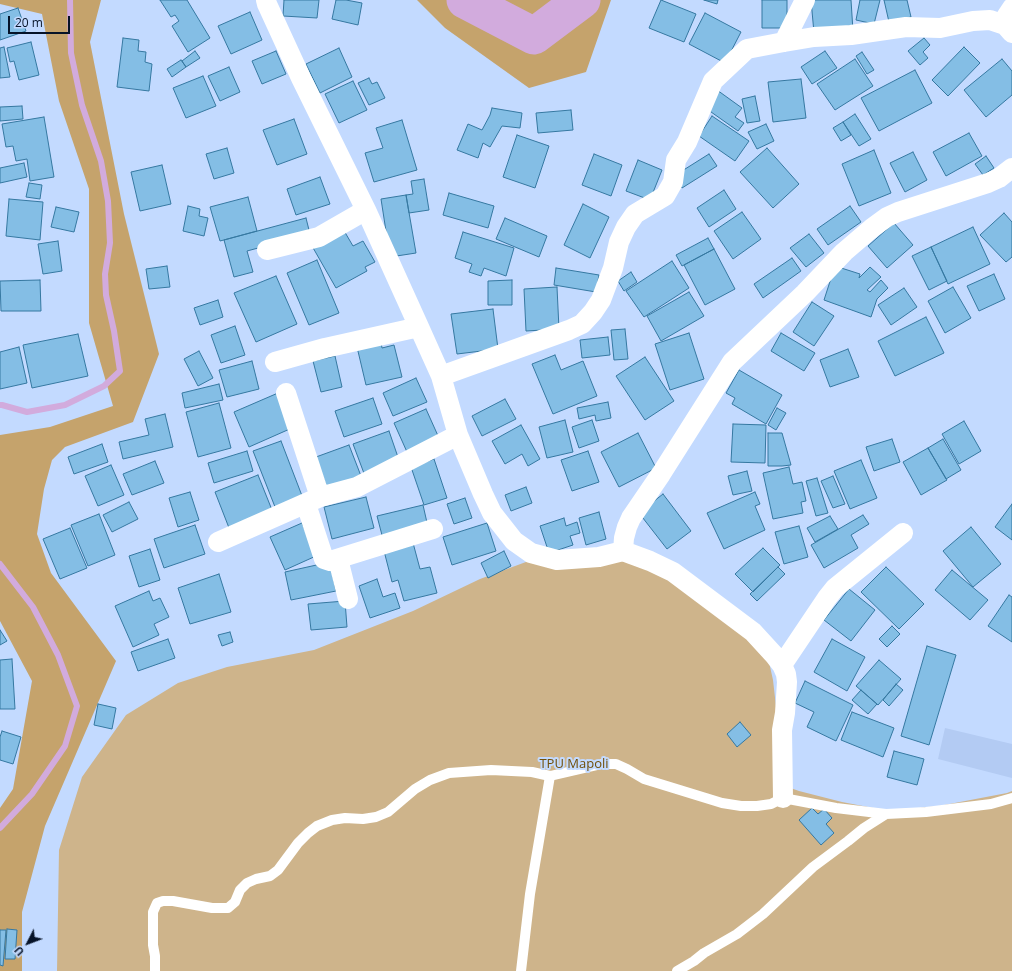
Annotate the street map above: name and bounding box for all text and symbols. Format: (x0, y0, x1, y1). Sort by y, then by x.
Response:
scale bar (10, 8, 72, 34)
text: 20 m (15, 14, 43, 31)
park label: TPU Mapoli (539, 756, 609, 772)
north arrow (8, 923, 48, 963)
text: U (10, 943, 27, 959)

